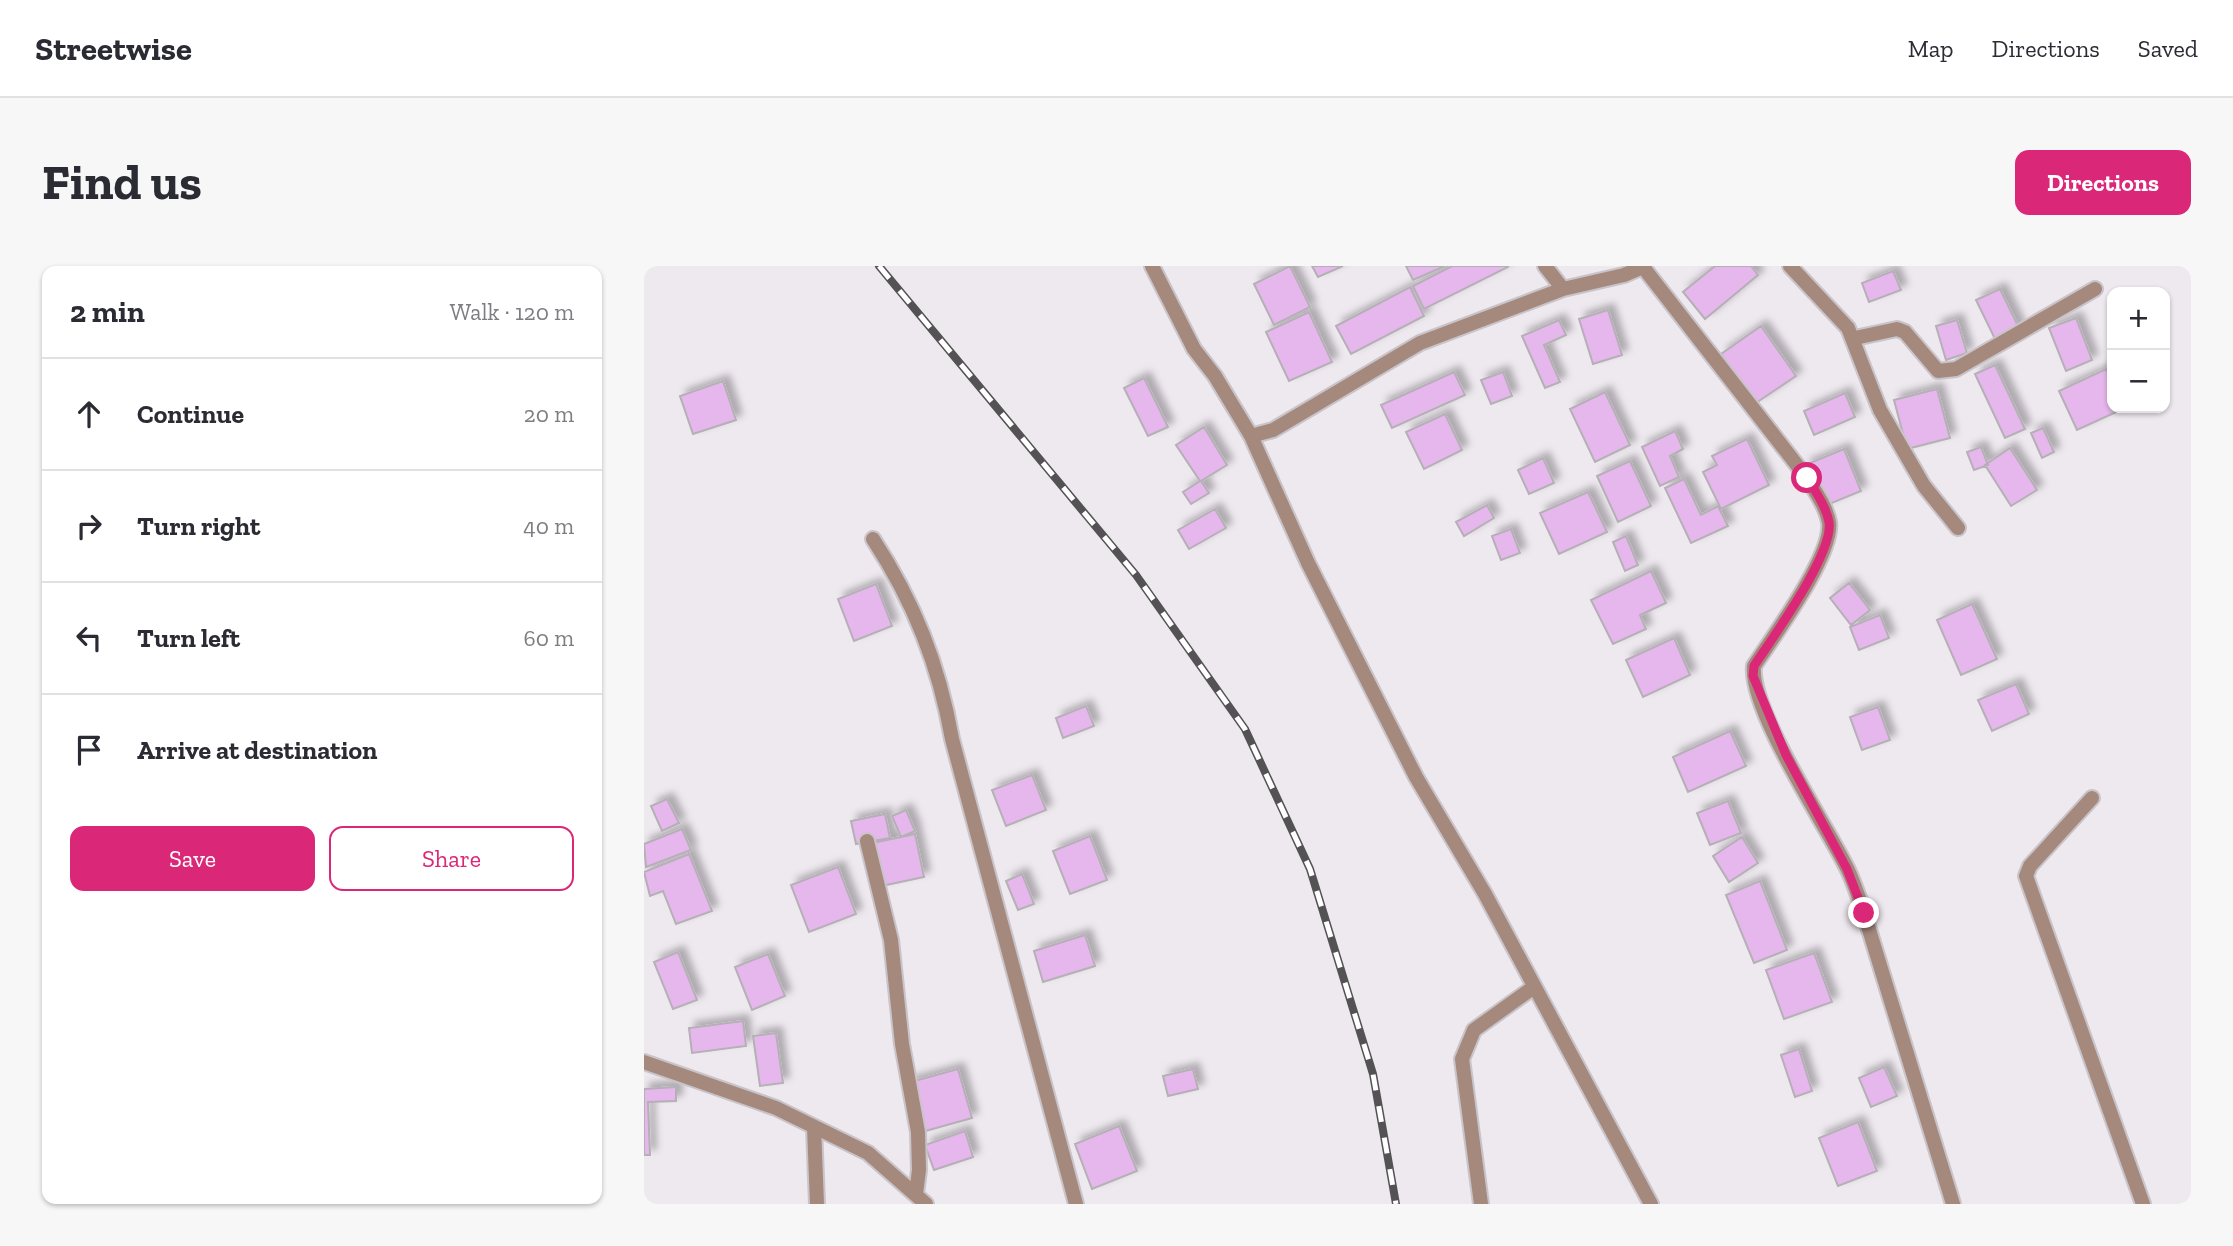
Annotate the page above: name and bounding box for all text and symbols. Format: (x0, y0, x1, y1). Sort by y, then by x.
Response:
text: Streetwise (35, 29, 192, 68)
text: Map (1908, 34, 1954, 63)
text: Directions (1992, 34, 2100, 63)
text: Saved (2138, 34, 2198, 63)
button: Directions (2015, 150, 2191, 215)
text: Find us (42, 153, 202, 212)
map controls (2107, 287, 2170, 413)
button: + (2107, 287, 2170, 350)
text: 2 min (70, 294, 145, 330)
text: Walk · 120 m (450, 298, 574, 326)
button: − (2107, 350, 2170, 413)
icon: ahead (70, 395, 108, 433)
text: Continue (137, 398, 244, 430)
text: 20 m (524, 400, 574, 428)
route start (1791, 462, 1822, 493)
icon: right (70, 507, 108, 545)
text: Turn right (137, 510, 260, 542)
text: 40 m (523, 512, 574, 540)
icon: left (70, 619, 108, 657)
text: Turn left (137, 622, 240, 654)
text: 60 m (523, 624, 574, 652)
icon: arrive (70, 731, 108, 769)
text: Arrive at destination (137, 734, 377, 766)
button: Save (70, 826, 315, 891)
button: Share (329, 826, 574, 891)
route end (1848, 897, 1879, 928)

